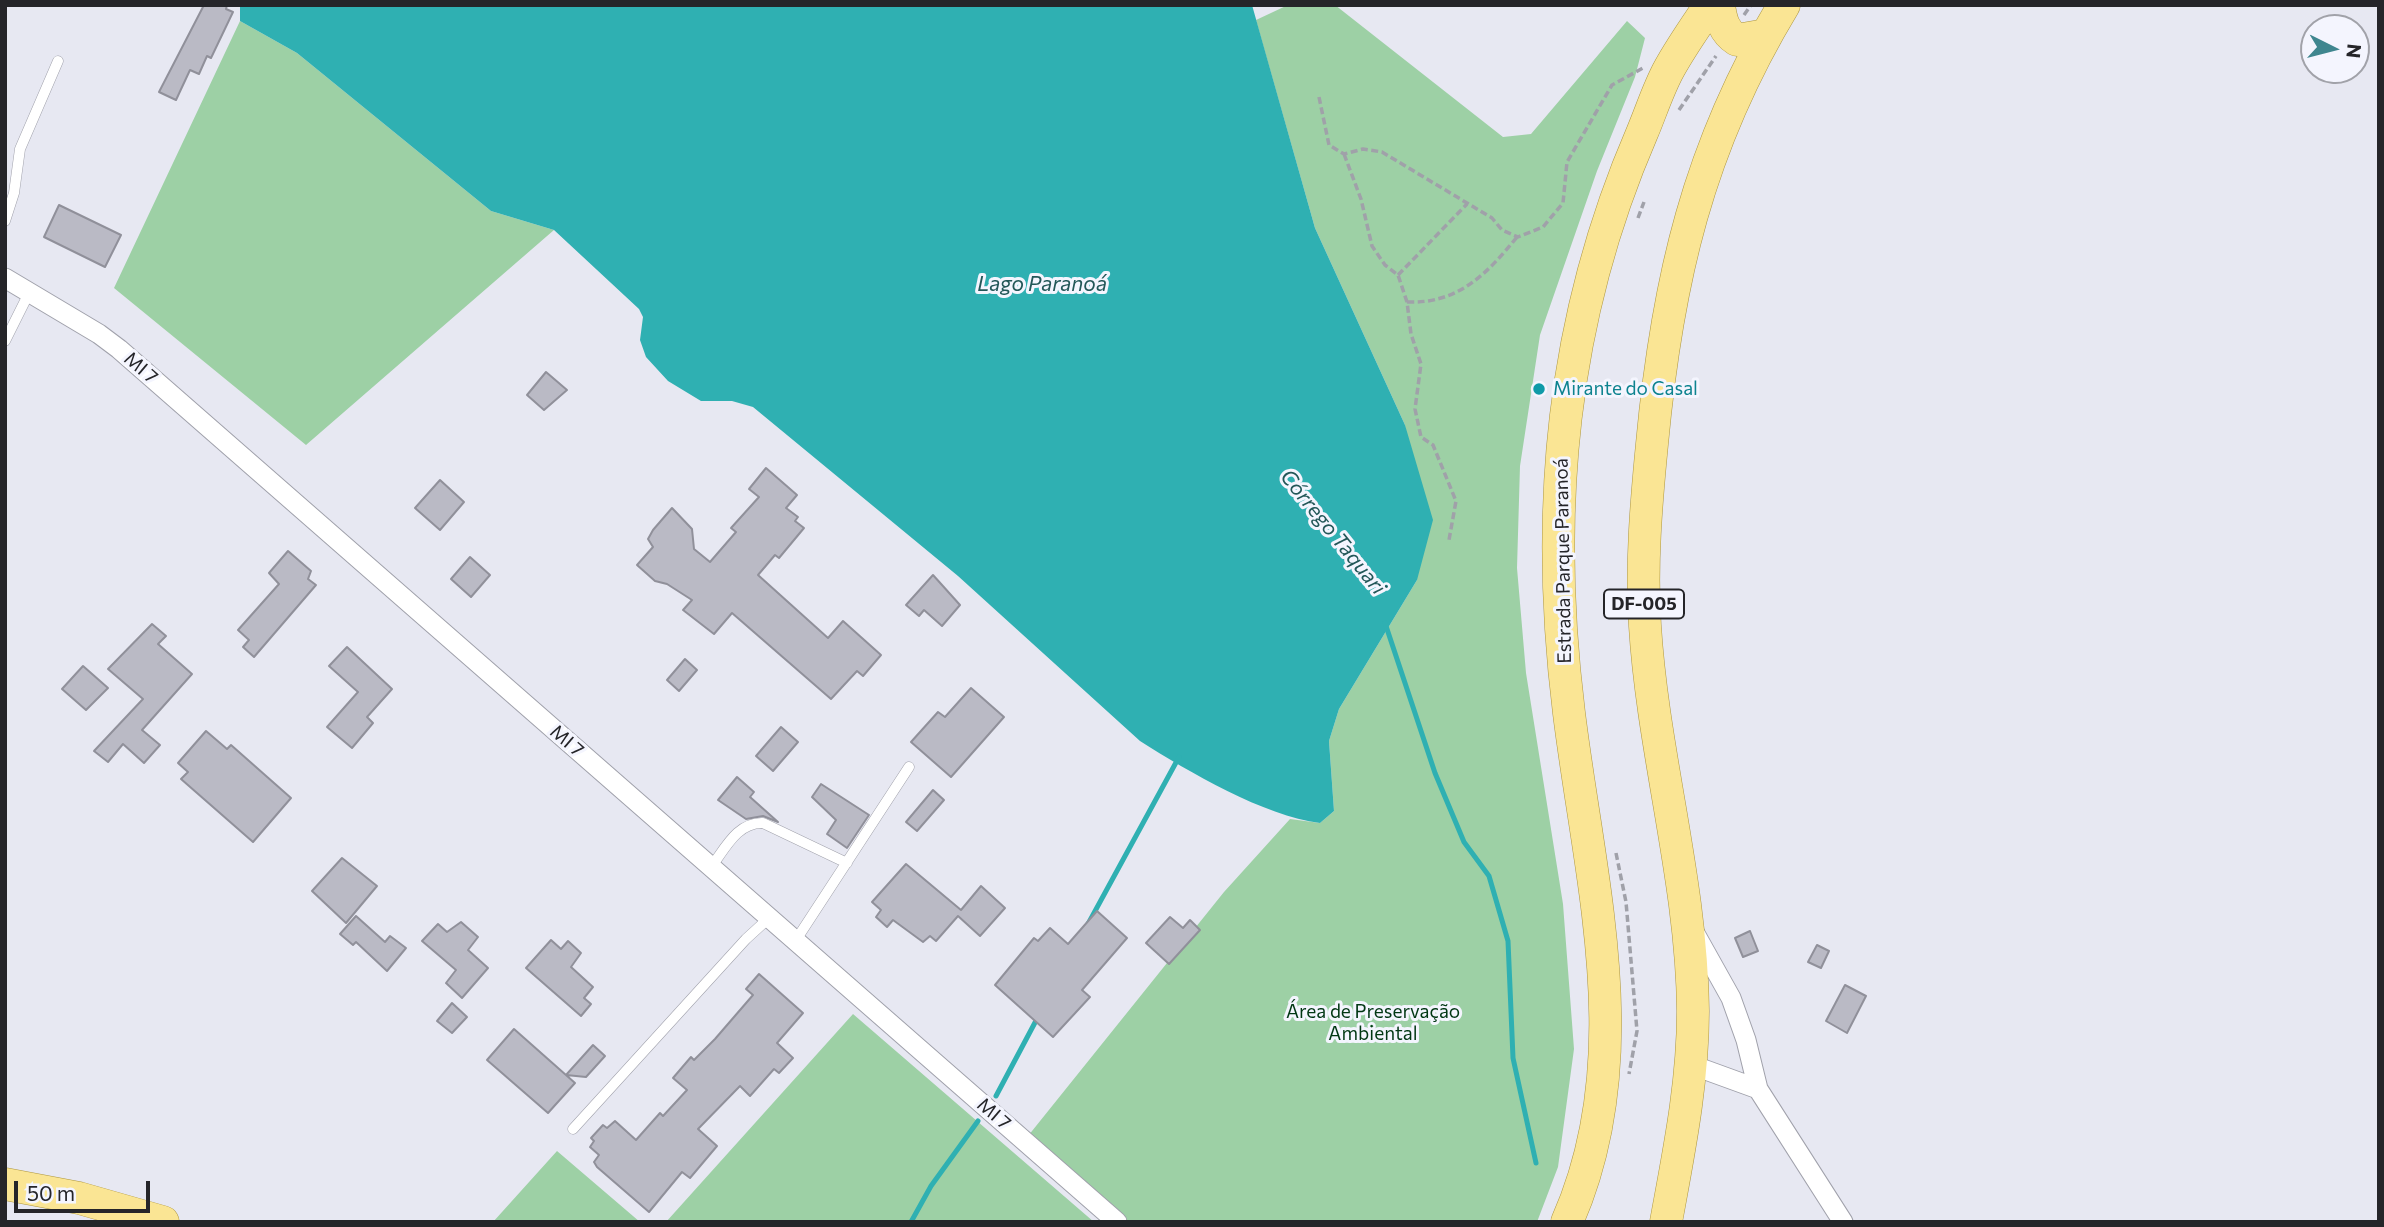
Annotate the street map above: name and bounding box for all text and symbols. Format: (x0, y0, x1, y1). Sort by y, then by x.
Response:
north arrow (2300, 14, 2370, 84)
text: N (2342, 43, 2367, 59)
water label: Lago Paranoá (977, 271, 1107, 297)
street label: MI 7 (119, 347, 163, 389)
place label: Mirante do Casal (1553, 378, 1698, 400)
marker: Mirante do Casal (1531, 381, 1547, 397)
street label: Estrada Parque Paranoá (1550, 458, 1576, 664)
water label: Córrego Taquari (1275, 464, 1391, 600)
road number: DF-005 (1604, 590, 1684, 618)
street label: MI 7 (545, 720, 589, 762)
park label: Área de Preservação Ambiental (1286, 1001, 1460, 1045)
street label: MI 7 (972, 1093, 1016, 1135)
scale bar (18, 1168, 154, 1212)
text: 50 m (27, 1180, 75, 1205)

